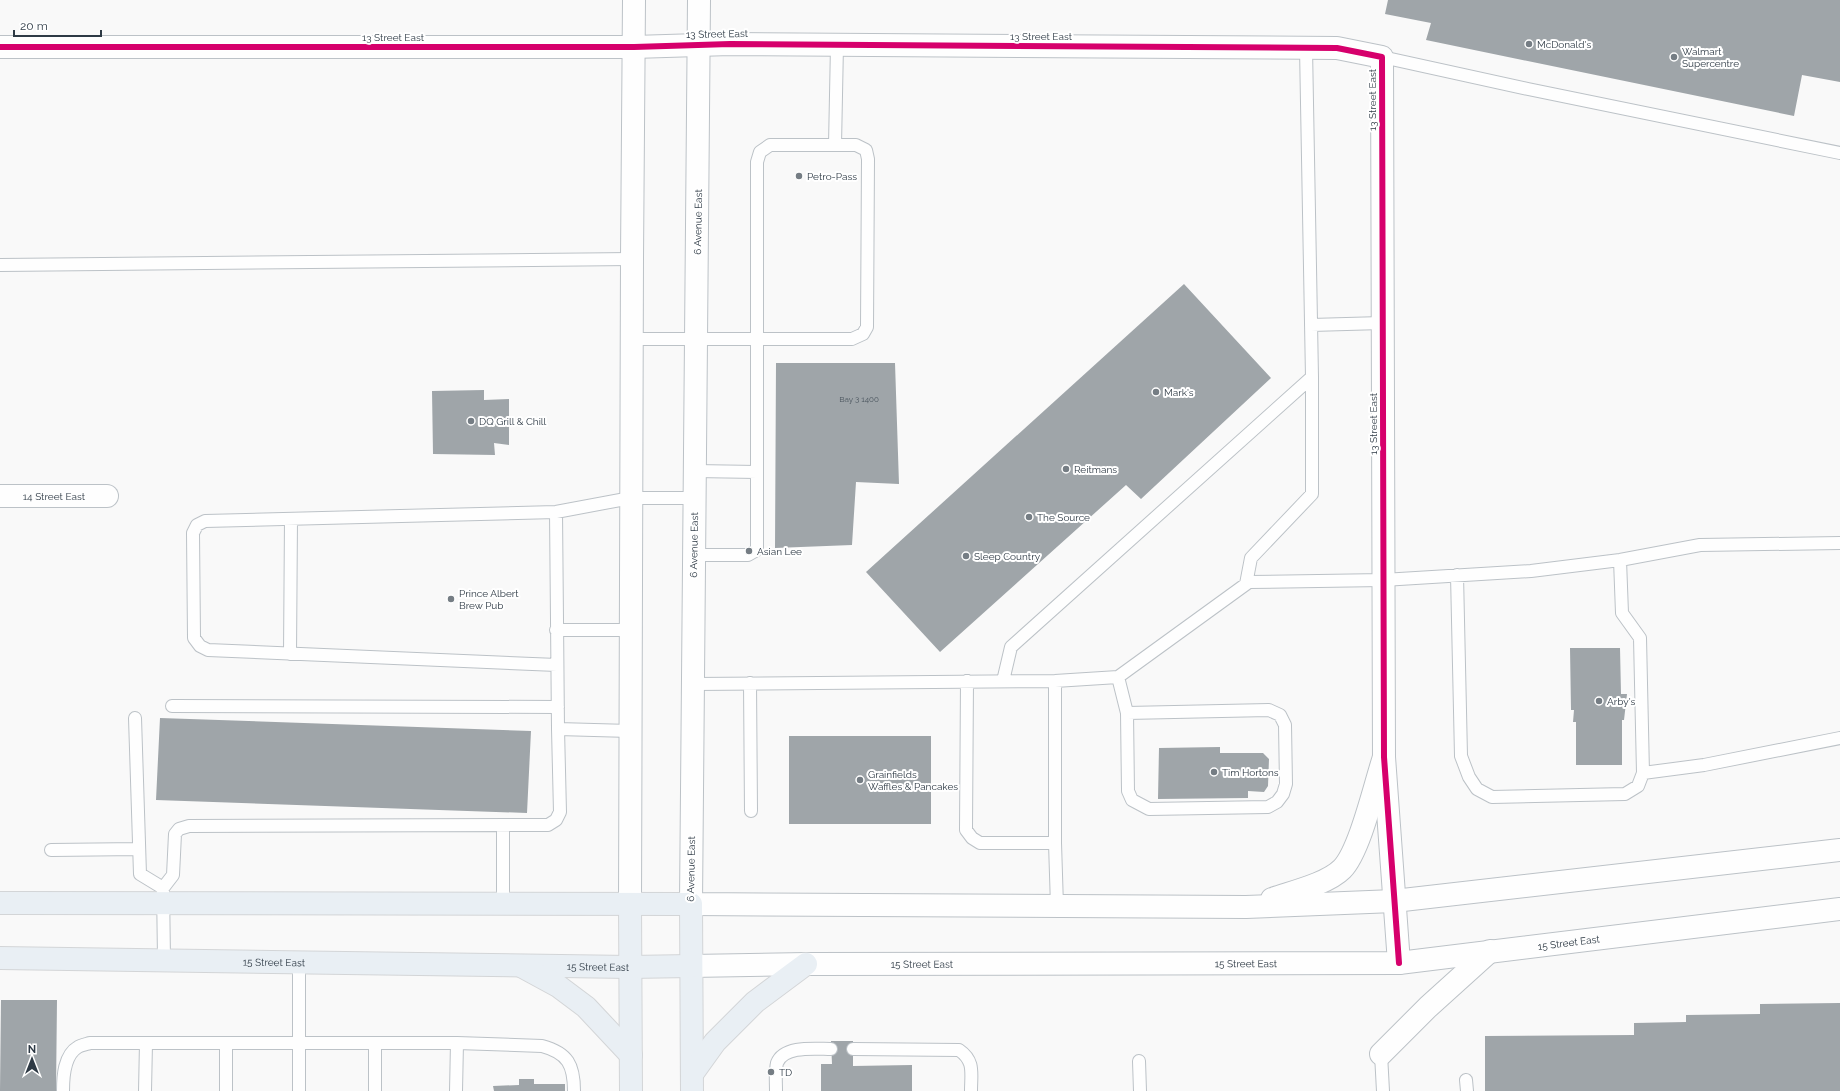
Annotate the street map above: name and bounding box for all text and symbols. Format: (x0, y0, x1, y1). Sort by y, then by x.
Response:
scale bar (14, 12, 101, 38)
text: 20 m (20, 19, 48, 33)
street label: 13 Street East (686, 28, 749, 40)
street label: 13 Street East (1010, 31, 1073, 42)
street label: 13 Street East (362, 32, 425, 43)
marker: McDonald's (1524, 39, 1534, 49)
place label: McDonald's (1537, 39, 1591, 50)
place label: Walmart Supercentre (1682, 46, 1739, 69)
marker: Walmart Supercentre (1669, 52, 1679, 62)
street label: 13 Street East (1367, 68, 1378, 131)
marker: Petro-Pass (794, 171, 804, 181)
place label: Petro-Pass (807, 171, 857, 182)
street label: 6 Avenue East (692, 188, 704, 255)
marker: Mark's (1151, 387, 1161, 397)
place label: Mark's (1164, 387, 1194, 398)
street label: 13 Street East (1368, 392, 1379, 455)
house number: Bay 3 1400 (839, 394, 879, 404)
marker: DQ Grill & Chill (466, 416, 476, 426)
place label: DQ Grill & Chill (479, 416, 547, 427)
marker: Reitmans (1061, 464, 1071, 474)
place label: Reitmans (1074, 464, 1117, 475)
street label: 14 Street East (23, 491, 86, 502)
street label: 6 Avenue East (688, 511, 700, 578)
marker: The Source (1024, 512, 1034, 522)
place label: The Source (1037, 512, 1090, 523)
marker: Asian Lee (744, 546, 754, 556)
place label: Asian Lee (757, 546, 802, 557)
marker: Sleep Country (961, 551, 971, 561)
place label: Sleep Country (974, 551, 1041, 562)
place label: Prince Albert Brew Pub (459, 588, 519, 611)
marker: Prince Albert Brew Pub (446, 594, 456, 604)
marker: Arby's (1594, 696, 1604, 706)
place label: Arby's (1607, 696, 1636, 707)
marker: Tim Hortons (1209, 767, 1219, 777)
place label: Tim Hortons (1222, 767, 1279, 778)
place label: Grainfields Waffles & Pancakes (868, 769, 958, 792)
marker: Grainfields Waffles & Pancakes (855, 775, 865, 785)
street label: 6 Avenue East (685, 835, 697, 902)
street label: 15 Street East (1537, 933, 1601, 951)
street label: 15 Street East (243, 956, 306, 968)
street label: 15 Street East (891, 958, 954, 969)
street label: 15 Street East (1215, 958, 1278, 969)
street label: 15 Street East (567, 961, 630, 972)
north arrow (12, 1039, 52, 1079)
text: N (28, 1043, 36, 1056)
marker: TD (766, 1067, 776, 1077)
place label: TD (779, 1067, 792, 1078)

